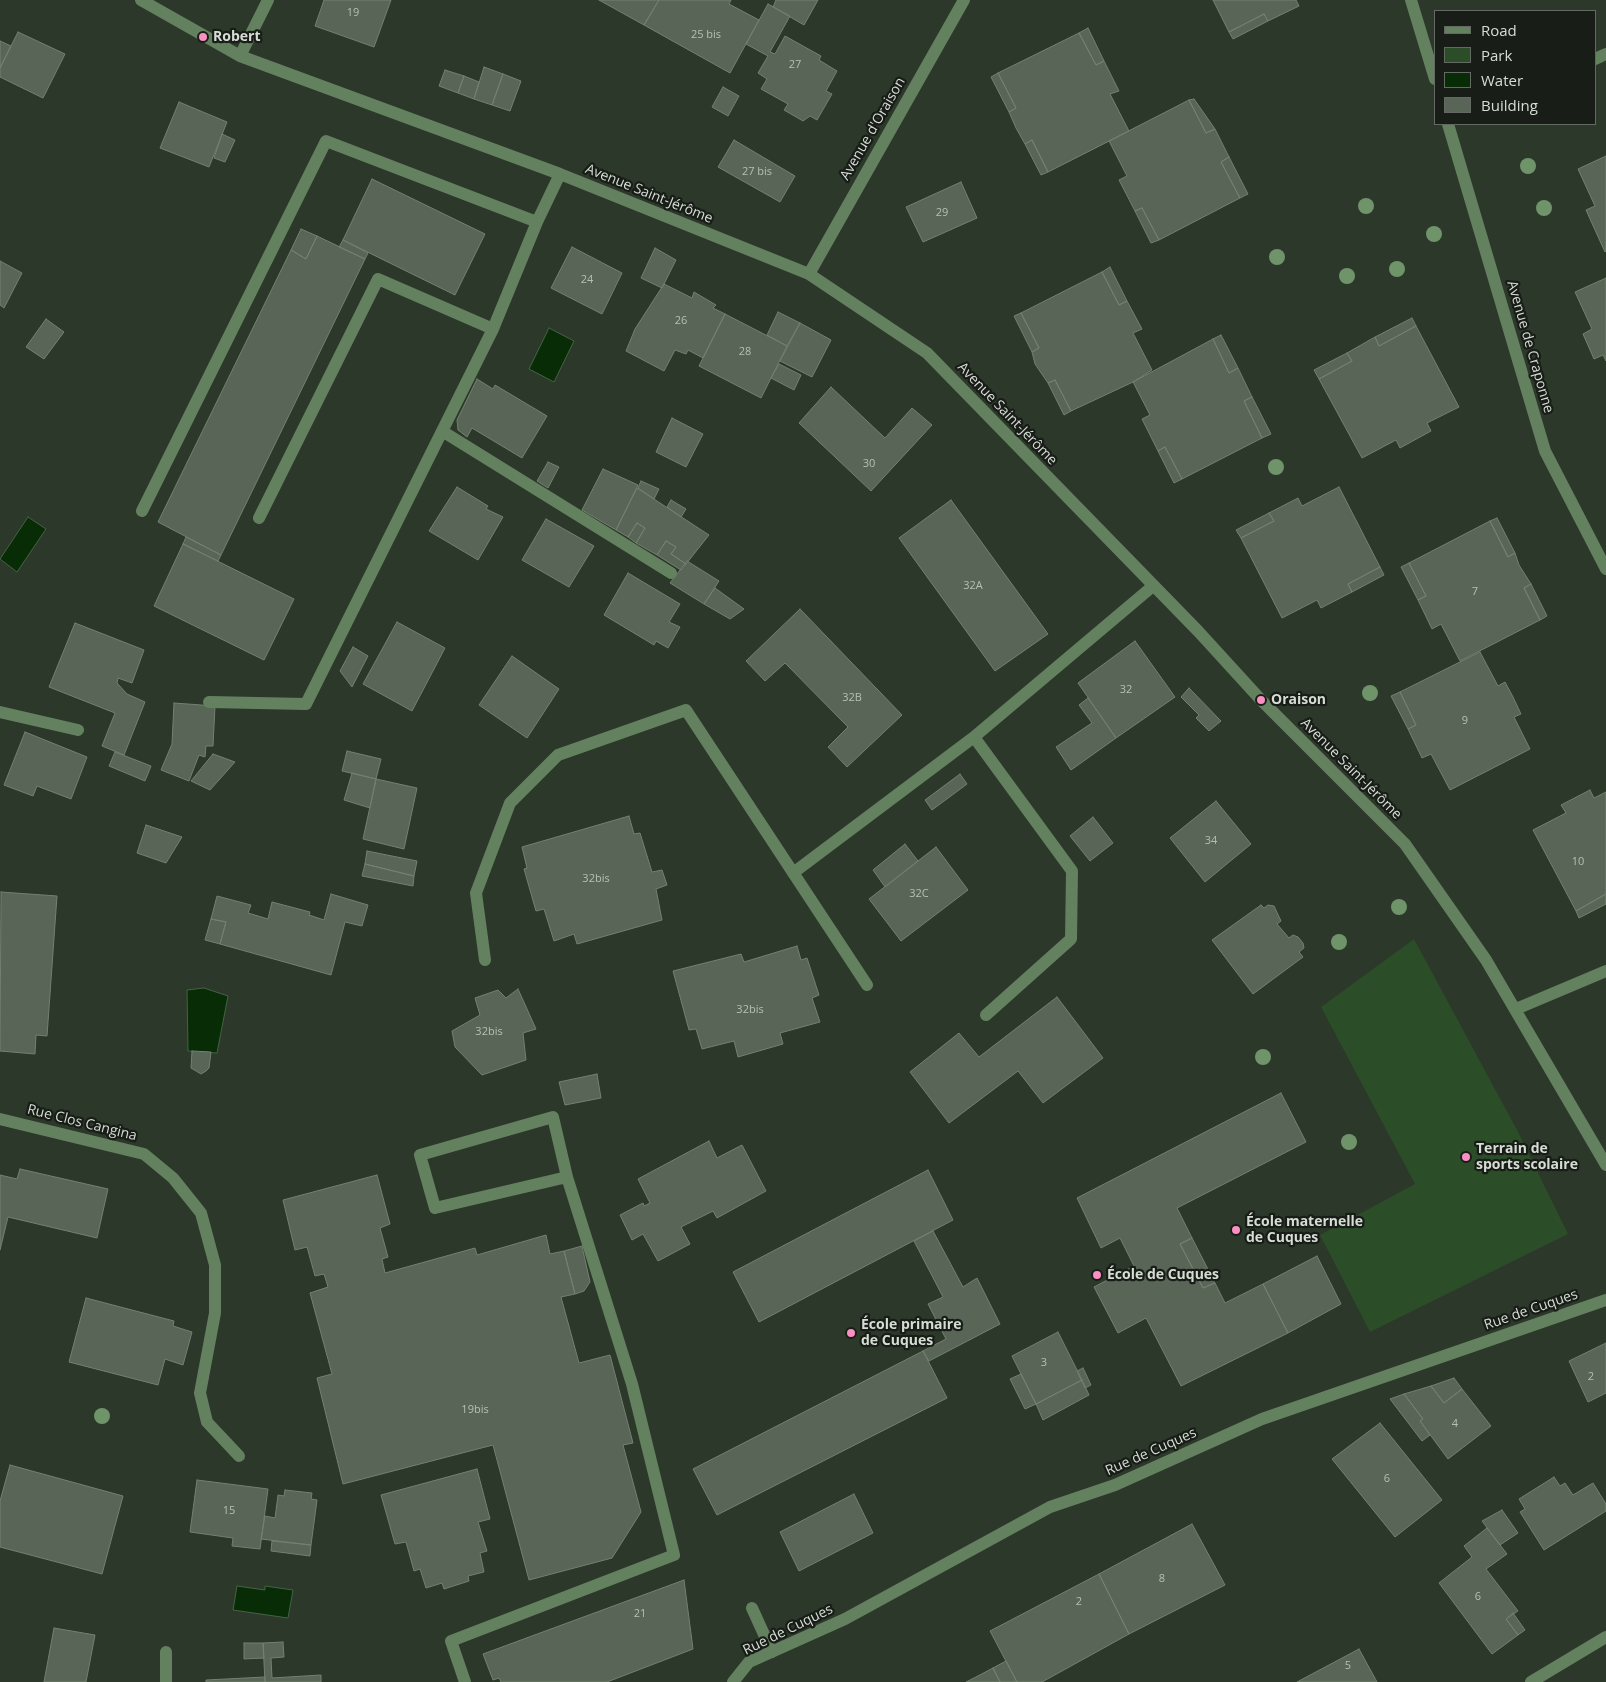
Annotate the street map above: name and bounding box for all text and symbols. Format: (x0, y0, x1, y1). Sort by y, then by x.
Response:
house number: 19 (347, 6, 359, 20)
legend (1434, 10, 1596, 125)
text: Road (1481, 20, 1517, 40)
house number: 25 bis (691, 28, 721, 42)
place label: Robert (213, 29, 260, 45)
marker: Robert (197, 31, 209, 43)
text: Park (1481, 45, 1512, 65)
house number: 27 (789, 58, 801, 72)
text: Water (1481, 70, 1523, 90)
street label: Avenue d'Oraison (837, 75, 909, 183)
text: Building (1481, 95, 1538, 115)
street label: Avenue Saint-Jérôme (583, 161, 715, 227)
house number: 27 bis (742, 165, 772, 179)
house number: 29 (936, 206, 948, 220)
house number: 24 (581, 273, 593, 287)
street label: Avenue de Craponne (1503, 279, 1557, 415)
house number: 26 (675, 314, 687, 328)
house number: 28 (739, 345, 751, 359)
street label: Avenue Saint-Jérôme (954, 359, 1060, 469)
house number: 30 (863, 457, 875, 471)
house number: 32A (963, 579, 983, 593)
house number: 7 (1472, 585, 1478, 599)
house number: 32 (1120, 683, 1132, 697)
house number: 32B (842, 691, 862, 705)
place label: Oraison (1271, 692, 1326, 708)
marker: Oraison (1255, 694, 1267, 706)
house number: 9 (1462, 714, 1468, 728)
street label: Avenue Saint-Jérôme (1297, 715, 1405, 823)
house number: 34 (1205, 834, 1217, 848)
house number: 10 (1572, 855, 1584, 869)
house number: 32bis (582, 872, 610, 886)
house number: 32C (909, 887, 929, 901)
house number: 32bis (736, 1003, 764, 1017)
house number: 32bis (475, 1025, 503, 1039)
street label: Rue Clos Cangina (25, 1101, 139, 1145)
place label: Terrain de sports scolaire (1476, 1141, 1578, 1174)
marker: Terrain de sports scolaire (1460, 1151, 1472, 1163)
place label: École maternelle de Cuques (1246, 1214, 1363, 1246)
marker: École maternelle de Cuques (1230, 1224, 1242, 1236)
place label: École de Cuques (1107, 1267, 1219, 1283)
marker: École de Cuques (1091, 1269, 1103, 1281)
street label: Rue de Cuques (1482, 1286, 1580, 1334)
place label: École primaire de Cuques (861, 1317, 961, 1350)
marker: École primaire de Cuques (845, 1327, 857, 1339)
house number: 3 (1041, 1356, 1047, 1370)
house number: 2 (1588, 1370, 1594, 1384)
house number: 19bis (461, 1403, 489, 1417)
house number: 4 (1452, 1417, 1458, 1431)
street label: Rue de Cuques (1103, 1424, 1199, 1480)
house number: 6 (1384, 1472, 1390, 1486)
house number: 15 (223, 1504, 235, 1518)
house number: 8 (1159, 1572, 1165, 1586)
house number: 6 (1475, 1590, 1481, 1604)
house number: 2 (1076, 1595, 1082, 1609)
street label: Rue de Cuques (740, 1601, 836, 1659)
house number: 21 (634, 1607, 646, 1621)
house number: 5 (1345, 1659, 1351, 1673)

